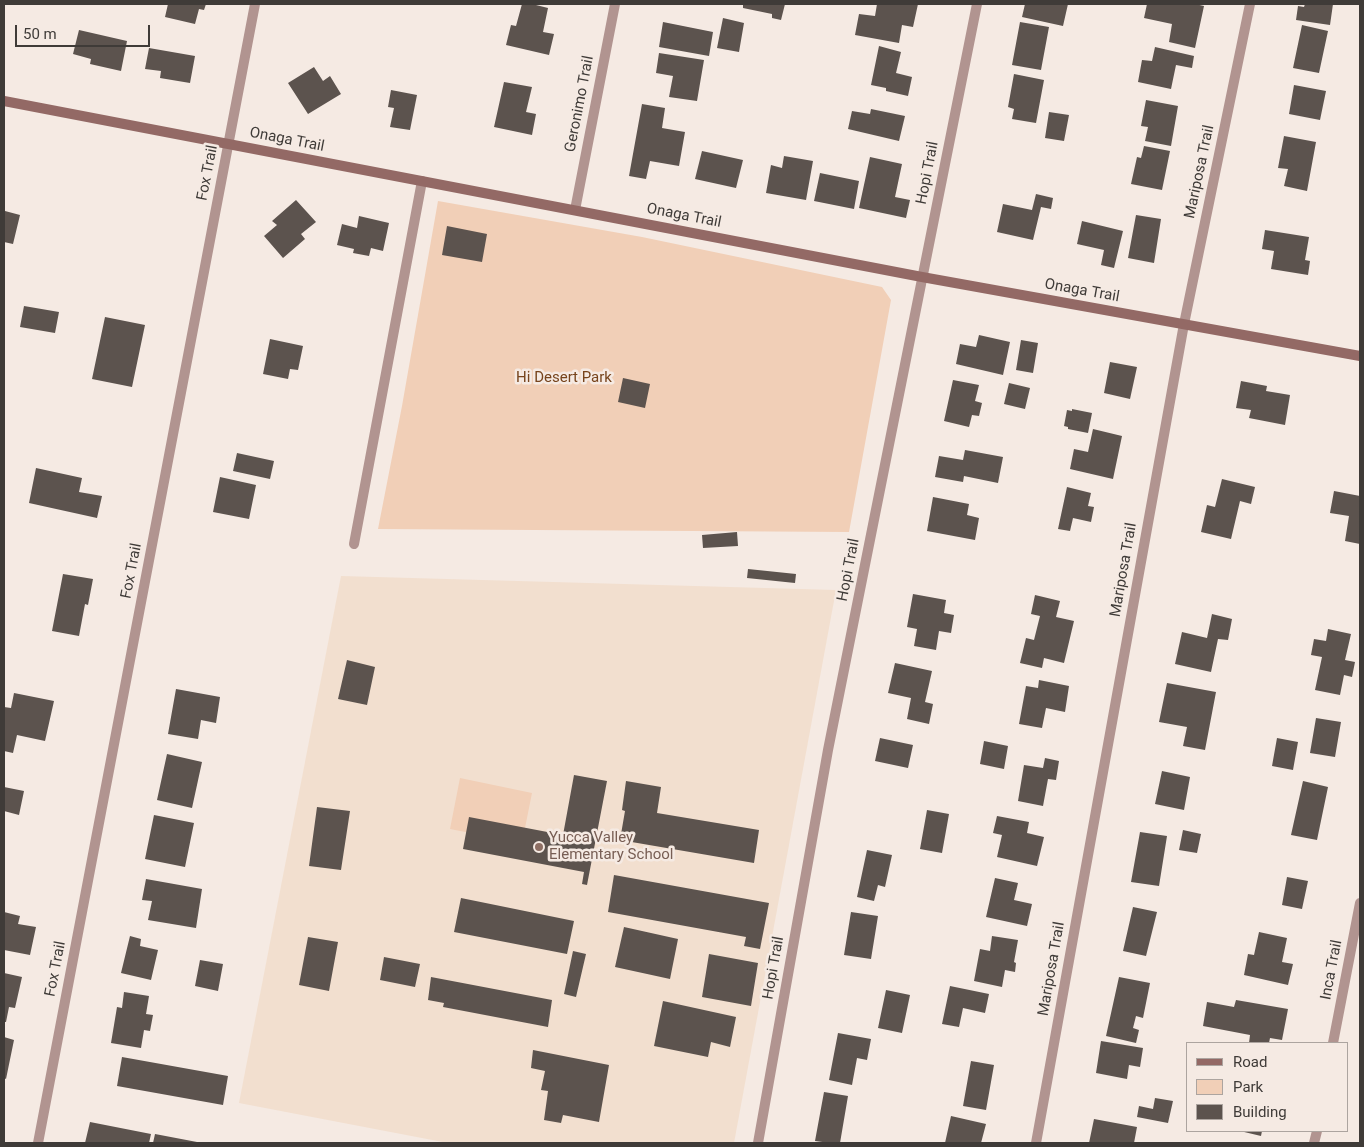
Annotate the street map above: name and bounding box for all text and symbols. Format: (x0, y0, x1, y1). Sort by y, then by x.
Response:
scale bar (18, 15, 152, 47)
text: 50 m (23, 25, 57, 43)
street label: Geronimo Trail (562, 54, 598, 154)
street label: Onaga Trail (248, 124, 326, 156)
street label: Mariposa Trail (1181, 124, 1219, 220)
street label: Hopi Trail (913, 140, 943, 206)
street label: Fox Trail (194, 144, 222, 202)
street label: Onaga Trail (645, 200, 723, 232)
street label: Onaga Trail (1043, 276, 1121, 306)
park label: Hi Desert Park (516, 369, 612, 387)
street label: Mariposa Trail (1107, 522, 1141, 618)
street label: Hopi Trail (834, 537, 864, 603)
street label: Fox Trail (118, 542, 146, 600)
place label: Yucca Valley Elementary School (549, 829, 673, 864)
marker: Yucca Valley Elementary School (533, 841, 545, 853)
street label: Mariposa Trail (1035, 921, 1069, 1017)
street label: Hopi Trail (760, 935, 788, 1001)
street label: Inca Trail (1317, 938, 1347, 1002)
street label: Fox Trail (42, 940, 70, 998)
legend (1186, 1042, 1349, 1132)
text: Road (1233, 1053, 1267, 1071)
text: Park (1233, 1078, 1263, 1096)
text: Building (1233, 1103, 1287, 1121)

